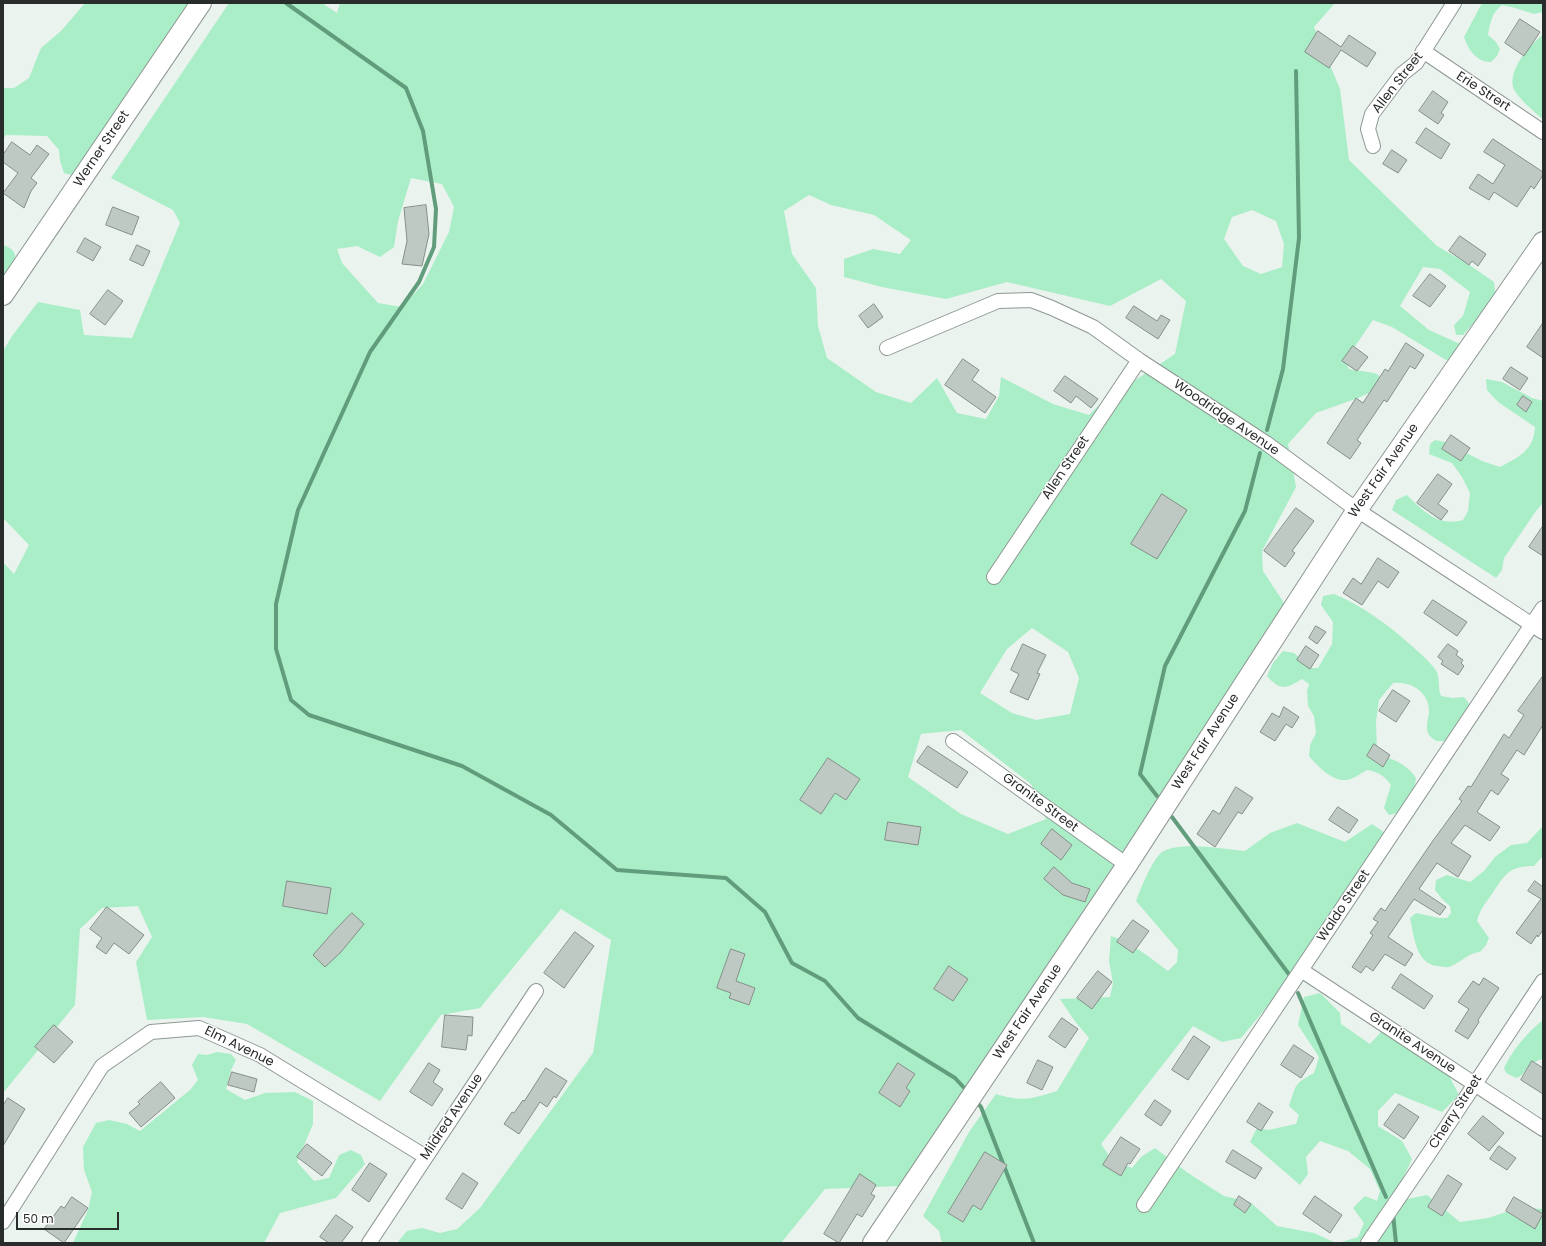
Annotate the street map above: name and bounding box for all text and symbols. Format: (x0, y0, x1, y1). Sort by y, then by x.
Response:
street label: Allen Street (1369, 49, 1427, 117)
street label: Erie Strert (1453, 69, 1513, 115)
street label: Werner Street (71, 108, 133, 190)
street label: Woodridge Avenue (1170, 377, 1282, 459)
street label: West Fair Avenue (1346, 421, 1422, 521)
street label: Allen Street (1039, 433, 1093, 503)
street label: West Fair Avenue (1169, 691, 1243, 793)
street label: Granite Street (999, 770, 1081, 836)
street label: Waldo Street (1314, 867, 1374, 945)
street label: West Fair Avenue (990, 961, 1066, 1063)
street label: Granite Avenue (1366, 1009, 1458, 1077)
street label: Elm Avenue (202, 1023, 276, 1071)
street label: Mildred Avenue (417, 1071, 487, 1163)
street label: Cherry Street (1426, 1072, 1486, 1152)
scale bar (18, 1204, 121, 1230)
text: 50 m (23, 1210, 54, 1227)

